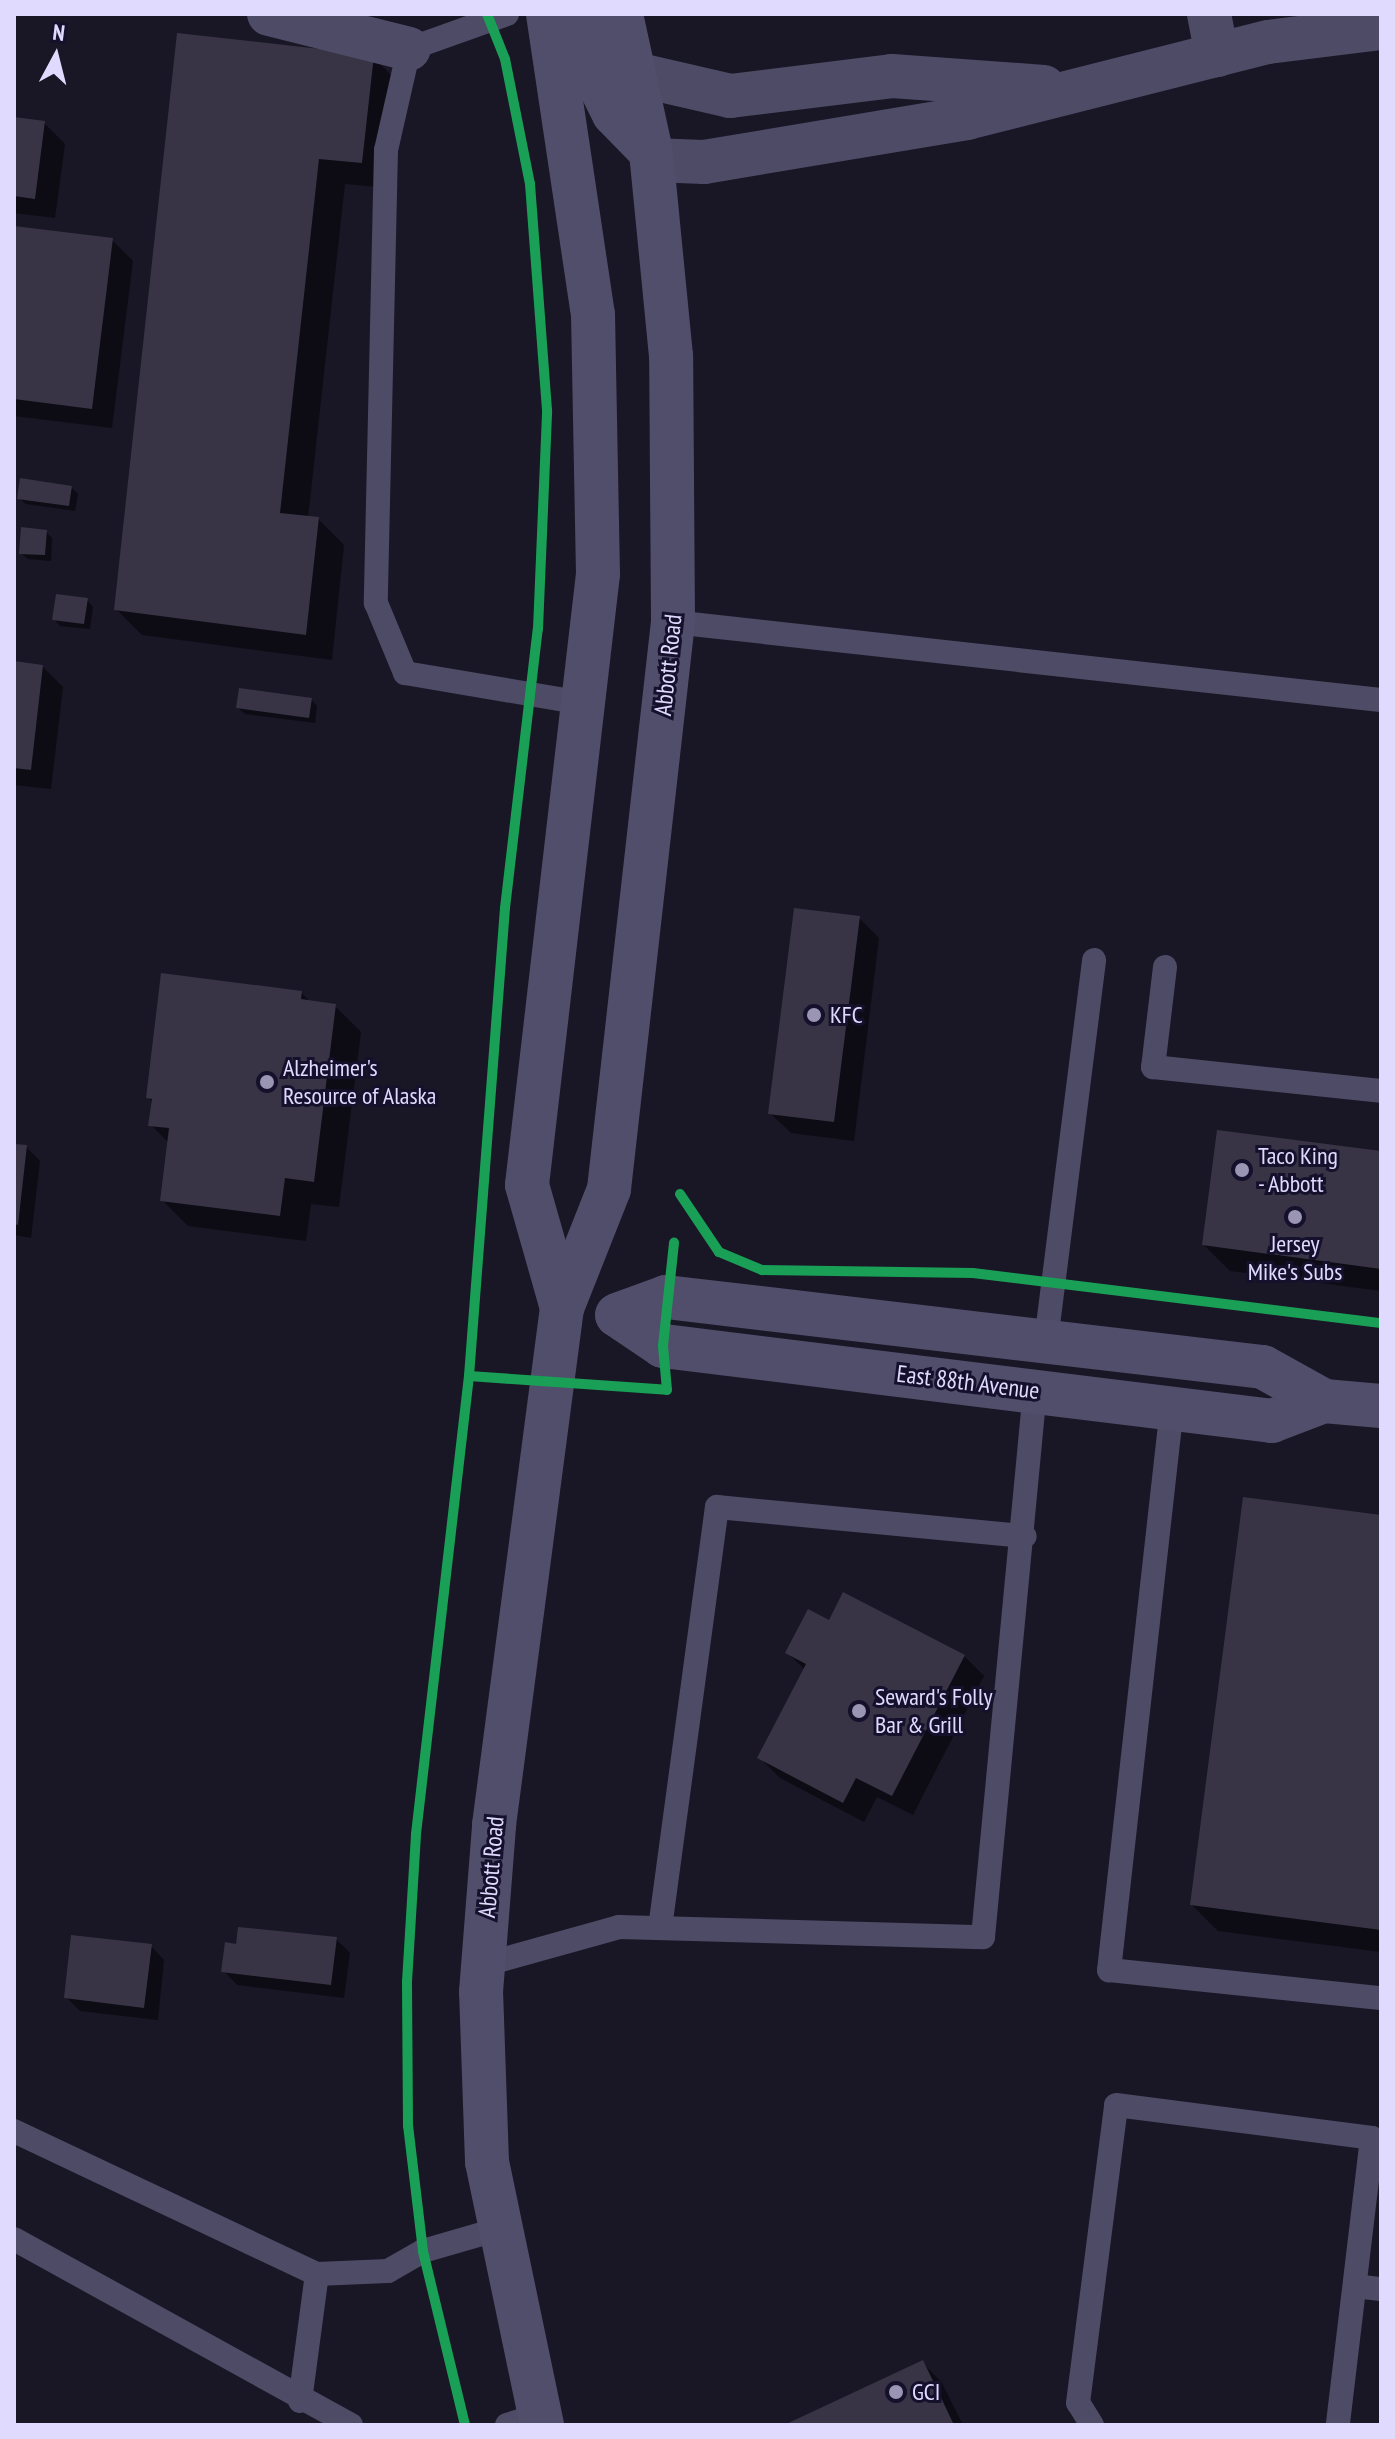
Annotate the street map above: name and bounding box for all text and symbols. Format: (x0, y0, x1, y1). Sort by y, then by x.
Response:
north arrow (16, 16, 96, 96)
text: N (51, 18, 67, 47)
street label: Abbott Road (648, 613, 688, 717)
place label: KFC (830, 1001, 863, 1029)
marker: KFC (805, 1006, 823, 1024)
place label: Alzheimer's Resource of Alaska (283, 1054, 437, 1110)
marker: Alzheimer's Resource of Alaska (258, 1073, 276, 1091)
place label: Taco King - Abbott (1258, 1142, 1338, 1198)
marker: Taco King - Abbott (1233, 1161, 1251, 1179)
marker: Jersey Mike's Subs (1286, 1208, 1304, 1226)
place label: Jersey Mike's Subs (1248, 1230, 1342, 1286)
street label: East 88th Avenue (895, 1359, 1041, 1405)
place label: Seward's Folly Bar & Grill (875, 1683, 993, 1739)
marker: Seward's Folly Bar & Grill (850, 1702, 868, 1720)
street label: Abbott Road (472, 1815, 510, 1919)
place label: GCI (912, 2378, 940, 2406)
marker: GCI (887, 2383, 905, 2401)

